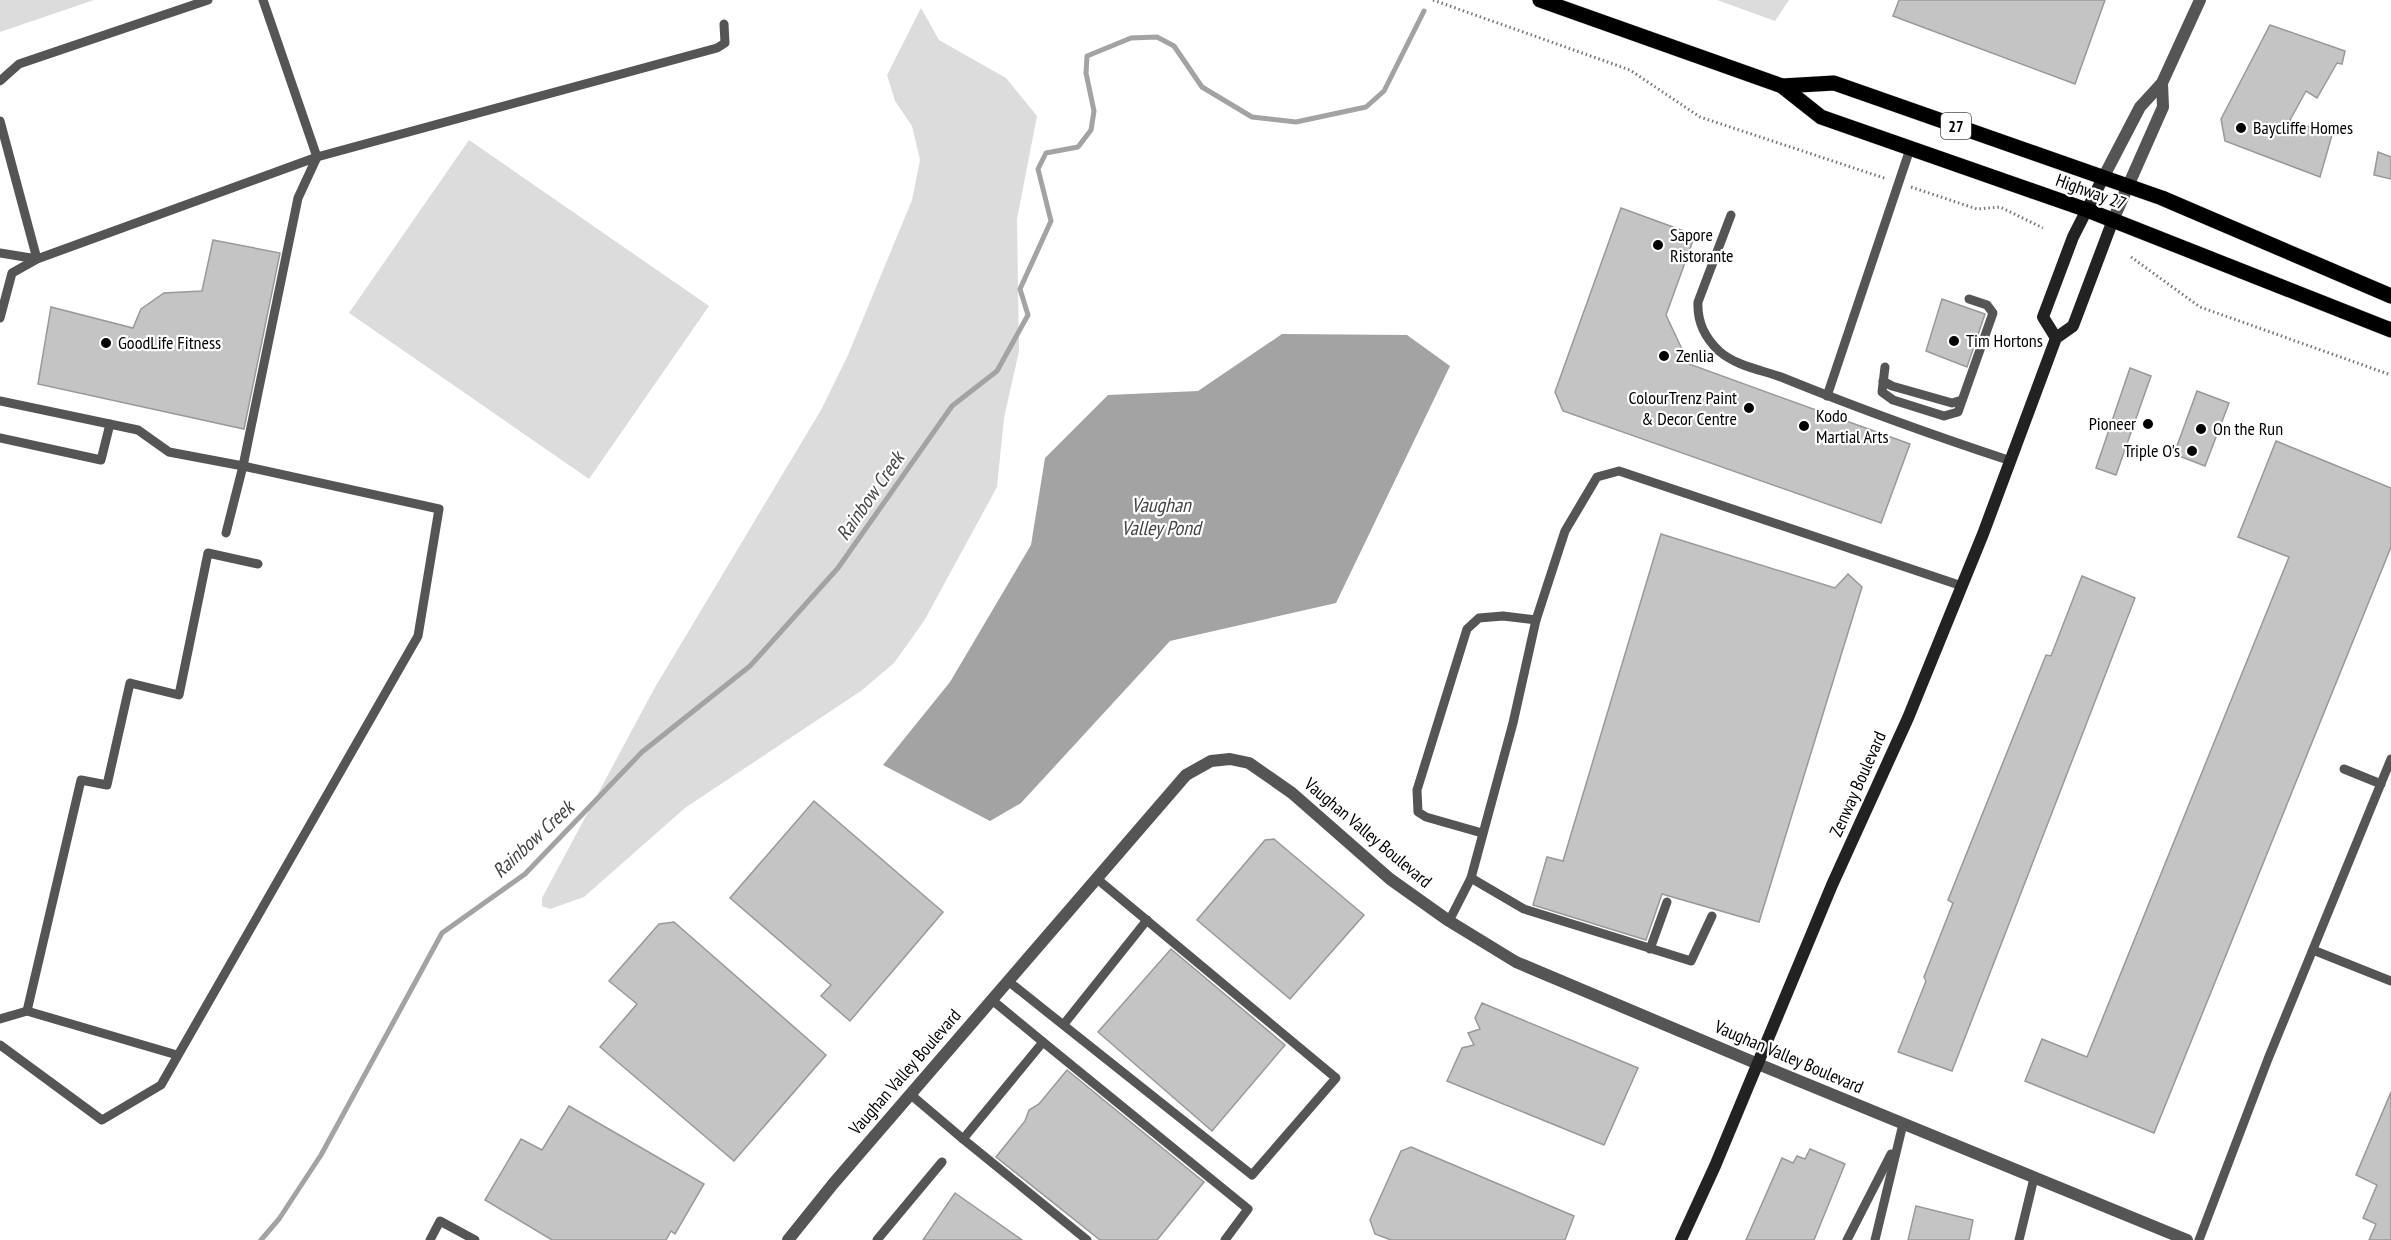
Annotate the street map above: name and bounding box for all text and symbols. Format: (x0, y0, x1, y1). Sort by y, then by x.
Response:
road number: 27 (1941, 113, 1971, 139)
place label: Baycliffe Homes (2253, 116, 2353, 139)
marker: Baycliffe Homes (2234, 121, 2248, 135)
street label: Highway 27 (2053, 168, 2130, 215)
place label: Sapore Ristorante (1670, 223, 1734, 267)
marker: Sapore Ristorante (1651, 238, 1665, 252)
place label: Tim Hortons (1966, 329, 2043, 352)
place label: GoodLife Fitness (118, 331, 221, 354)
marker: Tim Hortons (1947, 334, 1961, 348)
marker: GoodLife Fitness (99, 336, 113, 350)
place label: Zenlia (1676, 344, 1714, 367)
marker: Zenlia (1657, 349, 1671, 363)
place label: ColourTrenz Paint & Decor Centre (1629, 386, 1737, 430)
marker: ColourTrenz Paint & Decor Centre (1742, 401, 1756, 415)
place label: Kodo Martial Arts (1816, 404, 1889, 448)
place label: Pioneer (2089, 412, 2136, 435)
marker: Pioneer (2141, 417, 2155, 431)
place label: On the Run (2213, 417, 2283, 440)
marker: Kodo Martial Arts (1797, 419, 1811, 433)
marker: On the Run (2194, 422, 2208, 436)
place label: Triple O's (2124, 439, 2180, 462)
marker: Triple O's (2185, 444, 2199, 458)
water label: Rainbow Creek (830, 445, 911, 545)
water label: Vaughan Valley Pond (1121, 492, 1203, 541)
street label: Zenway Boulevard (1824, 728, 1891, 840)
street label: Vaughan Valley Boulevard (1299, 772, 1437, 893)
water label: Rainbow Creek (487, 793, 581, 883)
street label: Vaughan Valley Boulevard (843, 1004, 966, 1140)
street label: Vaughan Valley Boulevard (1710, 1014, 1867, 1098)

